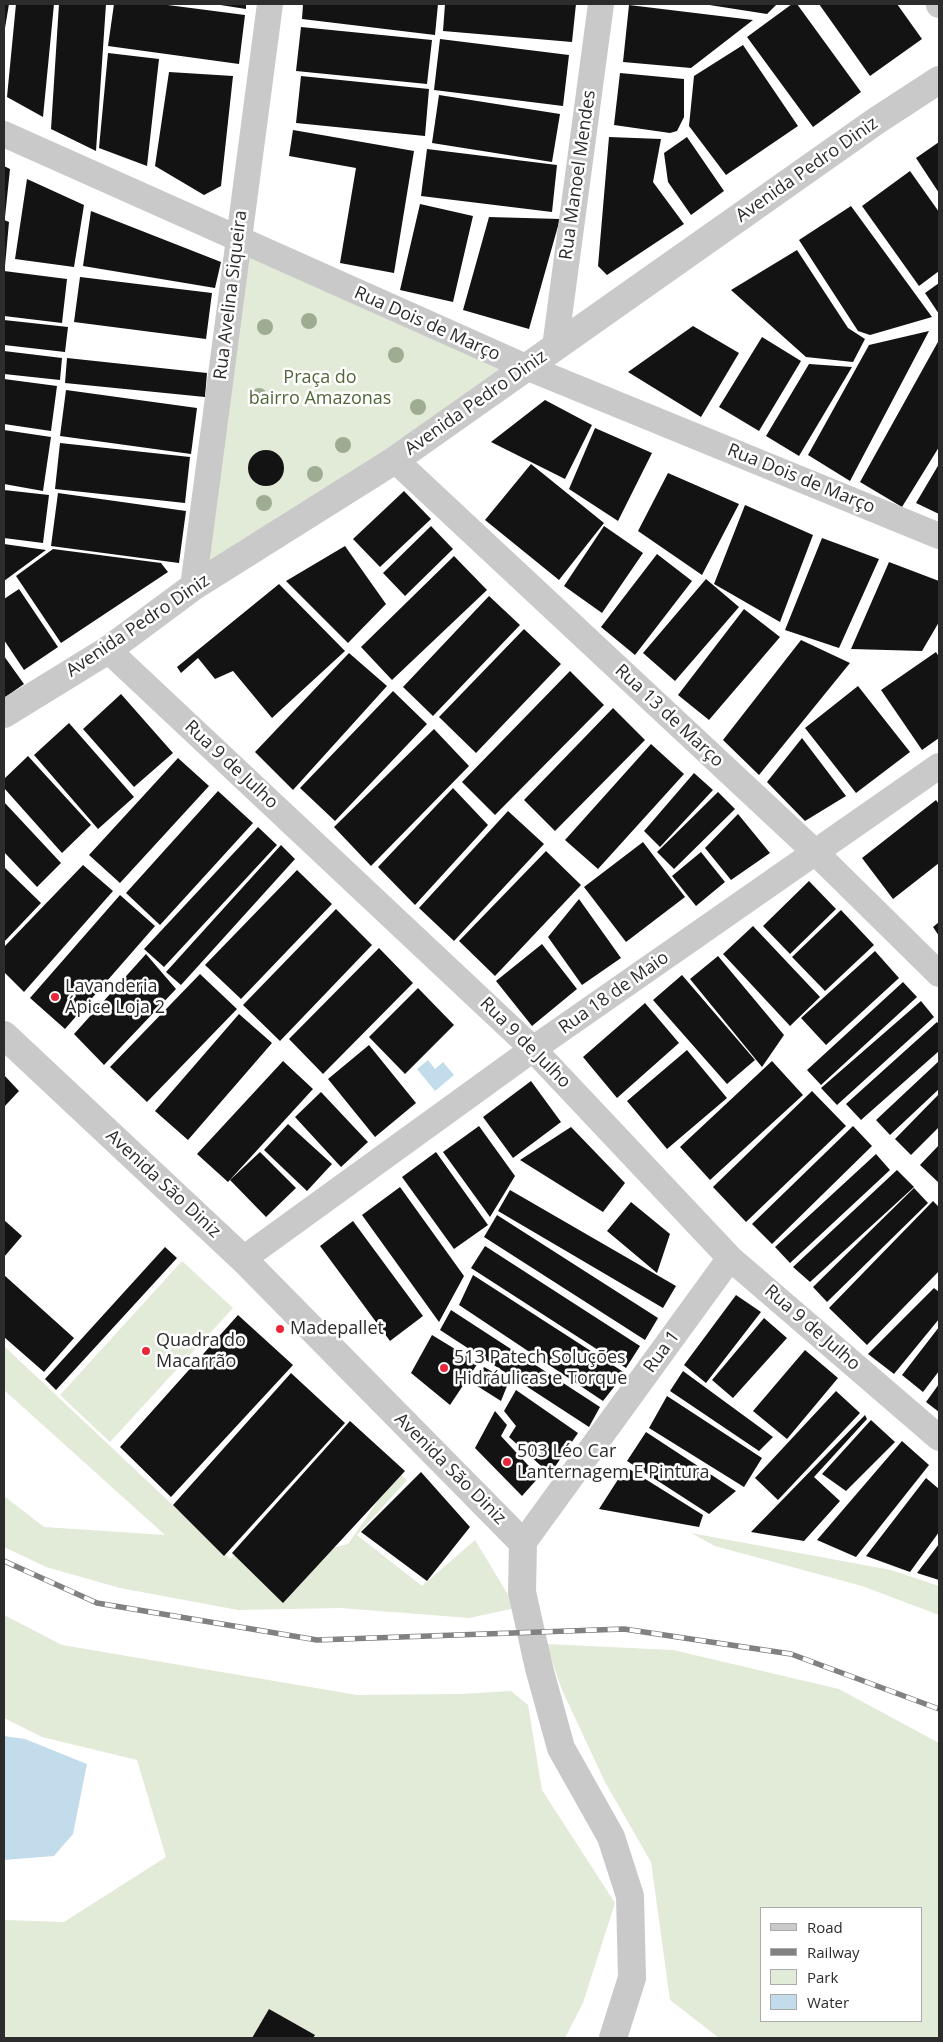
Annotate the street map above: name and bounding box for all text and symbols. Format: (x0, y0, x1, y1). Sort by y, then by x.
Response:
street label: Rua Manoel Mendes (555, 89, 601, 261)
street label: Avenida Pedro Diniz (732, 113, 882, 227)
street label: Rua Avelina Siqueira (210, 209, 252, 381)
street label: Rua Dois de Março (351, 282, 503, 366)
street label: Avenida Pedro Diniz (401, 346, 551, 460)
park label: Praça do bairro Amazonas (249, 367, 391, 409)
street label: Rua Dois de Março (724, 440, 878, 518)
street label: Avenida Pedro Diniz (62, 570, 214, 682)
street label: Rua 13 de Março (610, 660, 728, 772)
street label: Rua 9 de Julho (180, 716, 282, 814)
street label: Rua 18 de Maio (555, 947, 673, 1039)
place label: Lavanderia Ápice Loja 2 (65, 976, 165, 1019)
marker: Lavanderia Ápice Loja 2 (49, 991, 61, 1003)
street label: Rua 9 de Julho (475, 993, 575, 1093)
street label: Avenida São Diniz (101, 1125, 225, 1243)
street label: Rua 9 de Julho (760, 1281, 864, 1375)
place label: Madepallet (290, 1318, 384, 1340)
marker: Madepallet (274, 1323, 286, 1335)
street label: Rua 1 (639, 1327, 685, 1377)
place label: Quadra do Macarrão (156, 1330, 246, 1372)
marker: Quadra do Macarrão (140, 1345, 152, 1357)
place label: 513 Patech Soluções Hidráulicas e Torque (454, 1347, 627, 1390)
marker: 513 Patech Soluções Hidráulicas e Torque (438, 1362, 450, 1374)
street label: Avenida São Diniz (390, 1409, 510, 1529)
place label: 503 Léo Car Lanternagem E Pintura (517, 1441, 709, 1484)
marker: 503 Léo Car Lanternagem E Pintura (501, 1456, 513, 1468)
legend (760, 1907, 923, 2022)
text: Road (807, 1917, 843, 1937)
text: Railway (807, 1942, 860, 1962)
text: Park (807, 1967, 838, 1987)
text: Water (807, 1992, 849, 2012)

